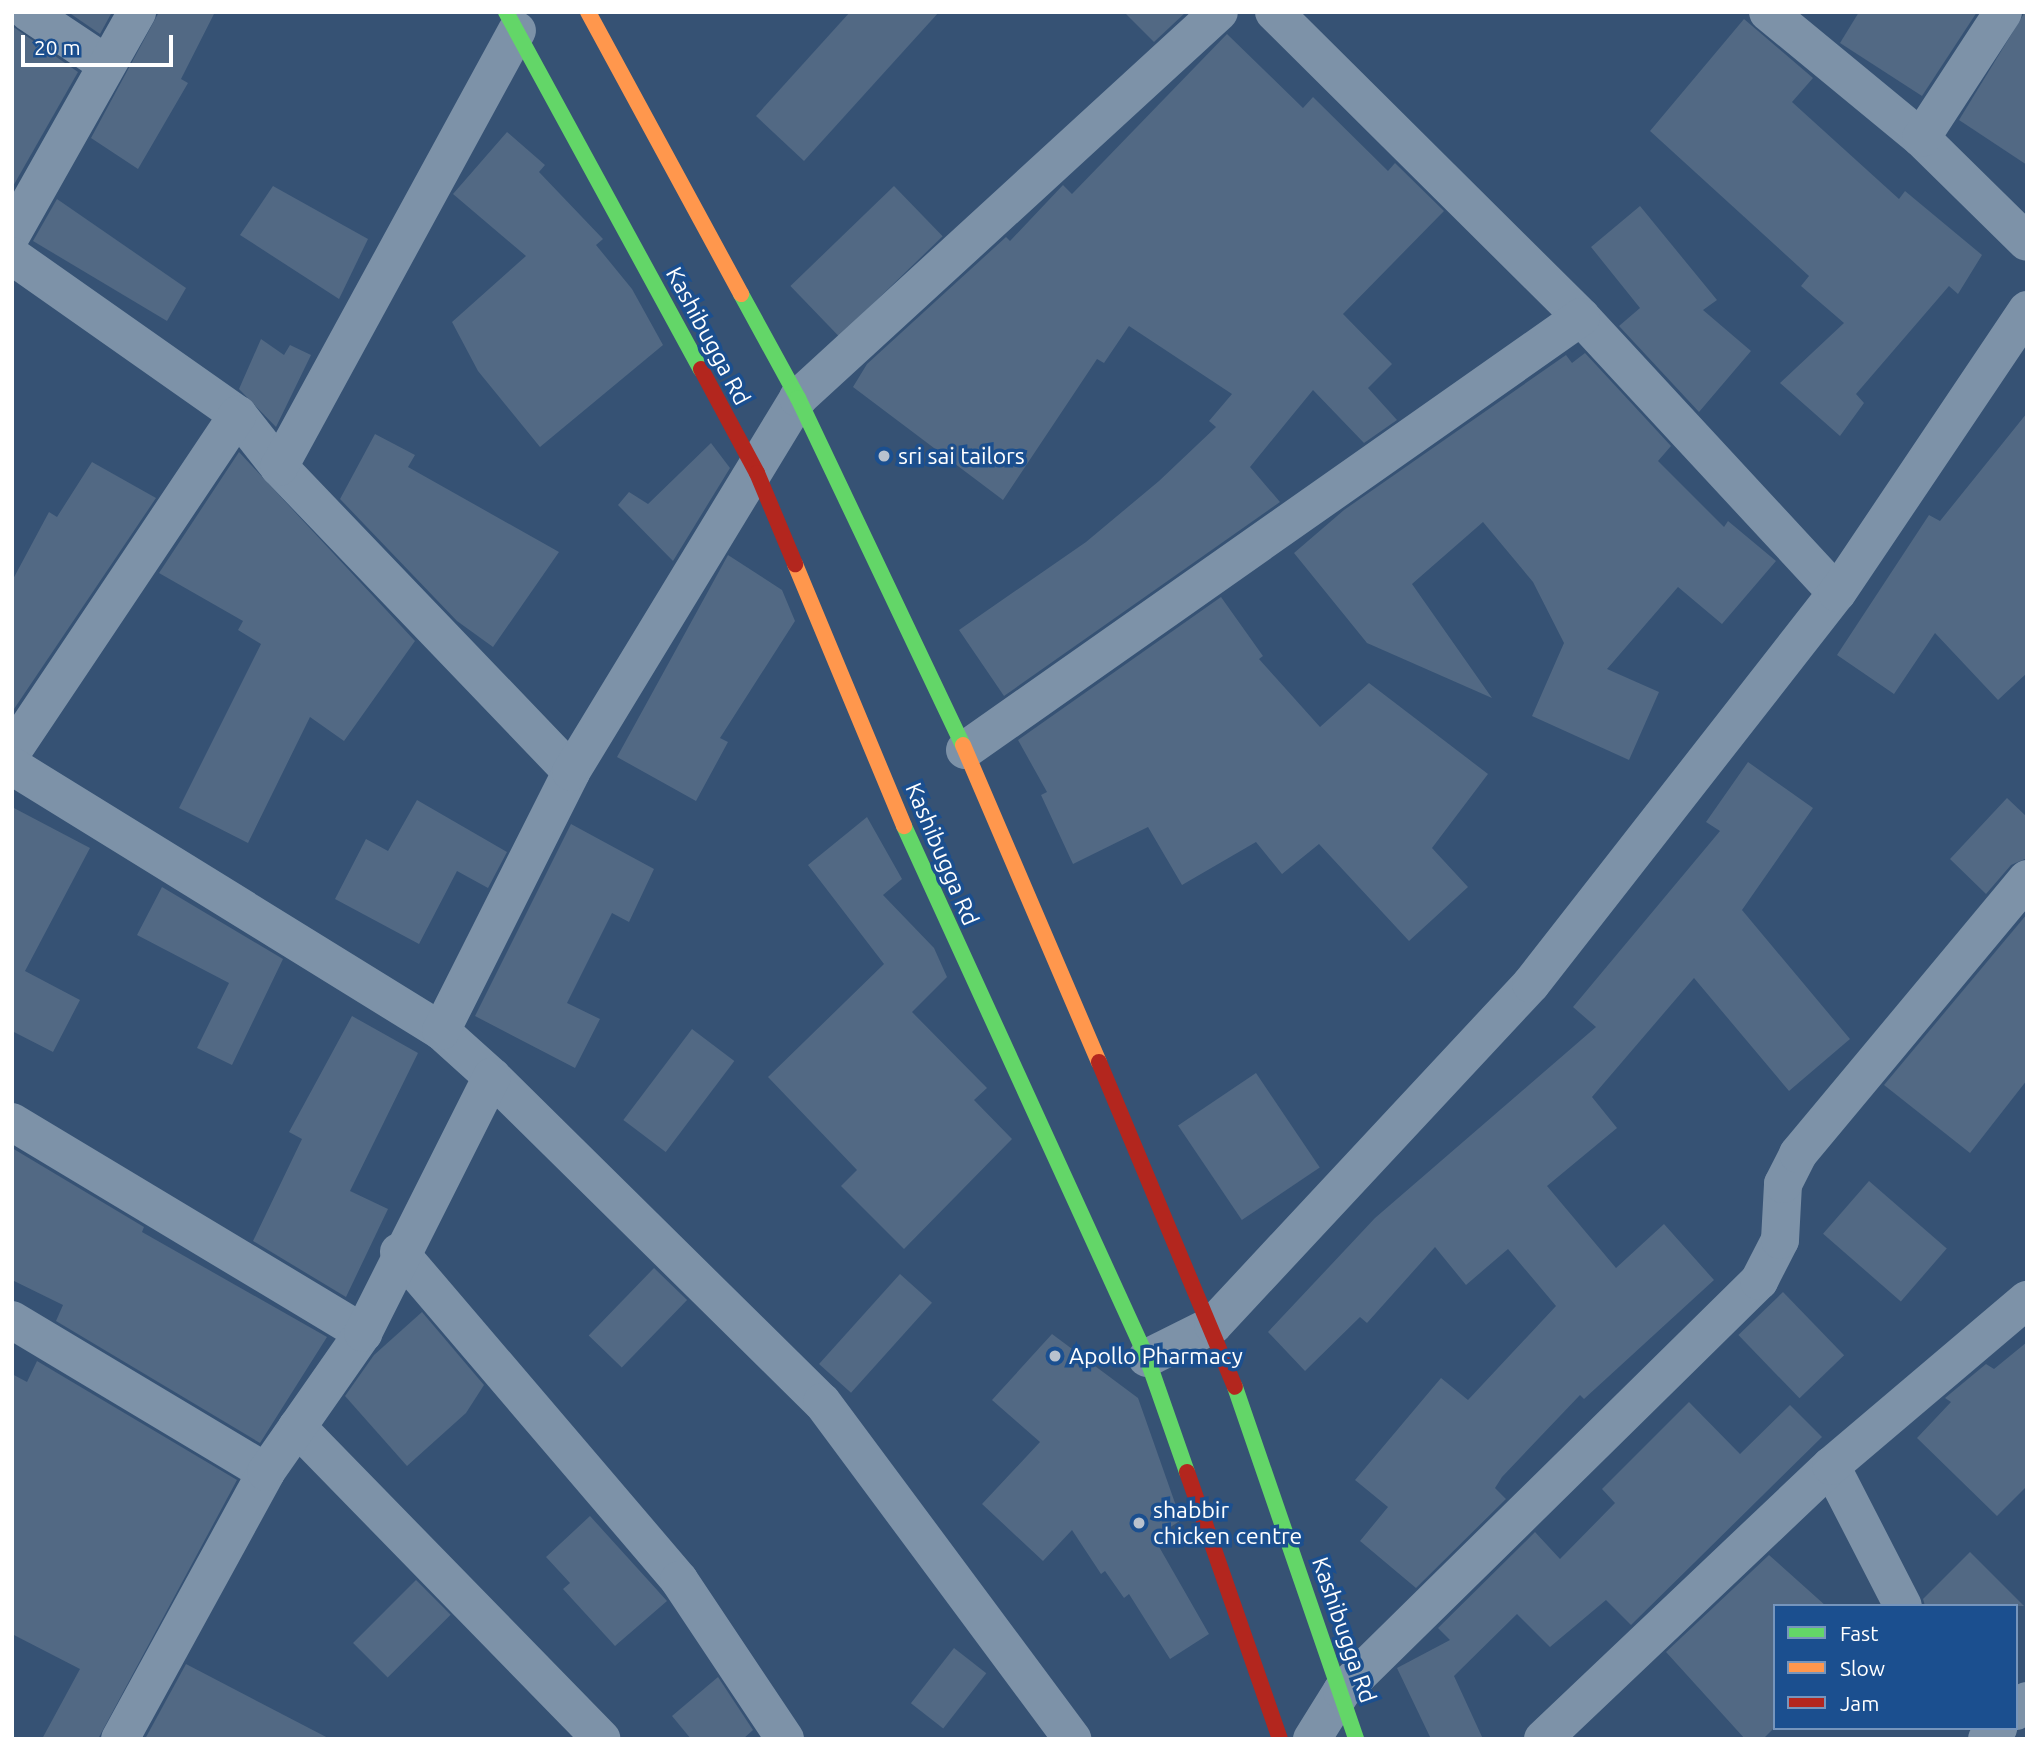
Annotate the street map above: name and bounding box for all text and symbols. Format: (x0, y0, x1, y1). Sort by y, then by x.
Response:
scale bar (24, 21, 177, 65)
text: 20 m (34, 35, 81, 59)
street label: Kashibugga Rd (660, 262, 756, 410)
place label: sri sai tailors (898, 442, 1025, 470)
marker: sri sai tailors (876, 448, 892, 464)
street label: Kashibugga Rd (900, 778, 984, 930)
place label: Apollo Pharmacy (1069, 1342, 1243, 1370)
marker: Apollo Pharmacy (1047, 1348, 1063, 1364)
place label: shabbir chicken centre (1153, 1496, 1302, 1550)
marker: shabbir chicken centre (1131, 1515, 1147, 1531)
street label: Kashibugga Rd (1306, 1553, 1382, 1707)
legend (1773, 1604, 2018, 1730)
text: Fast (1840, 1621, 1878, 1645)
text: Slow (1840, 1656, 1885, 1680)
text: Jam (1840, 1691, 1879, 1715)

